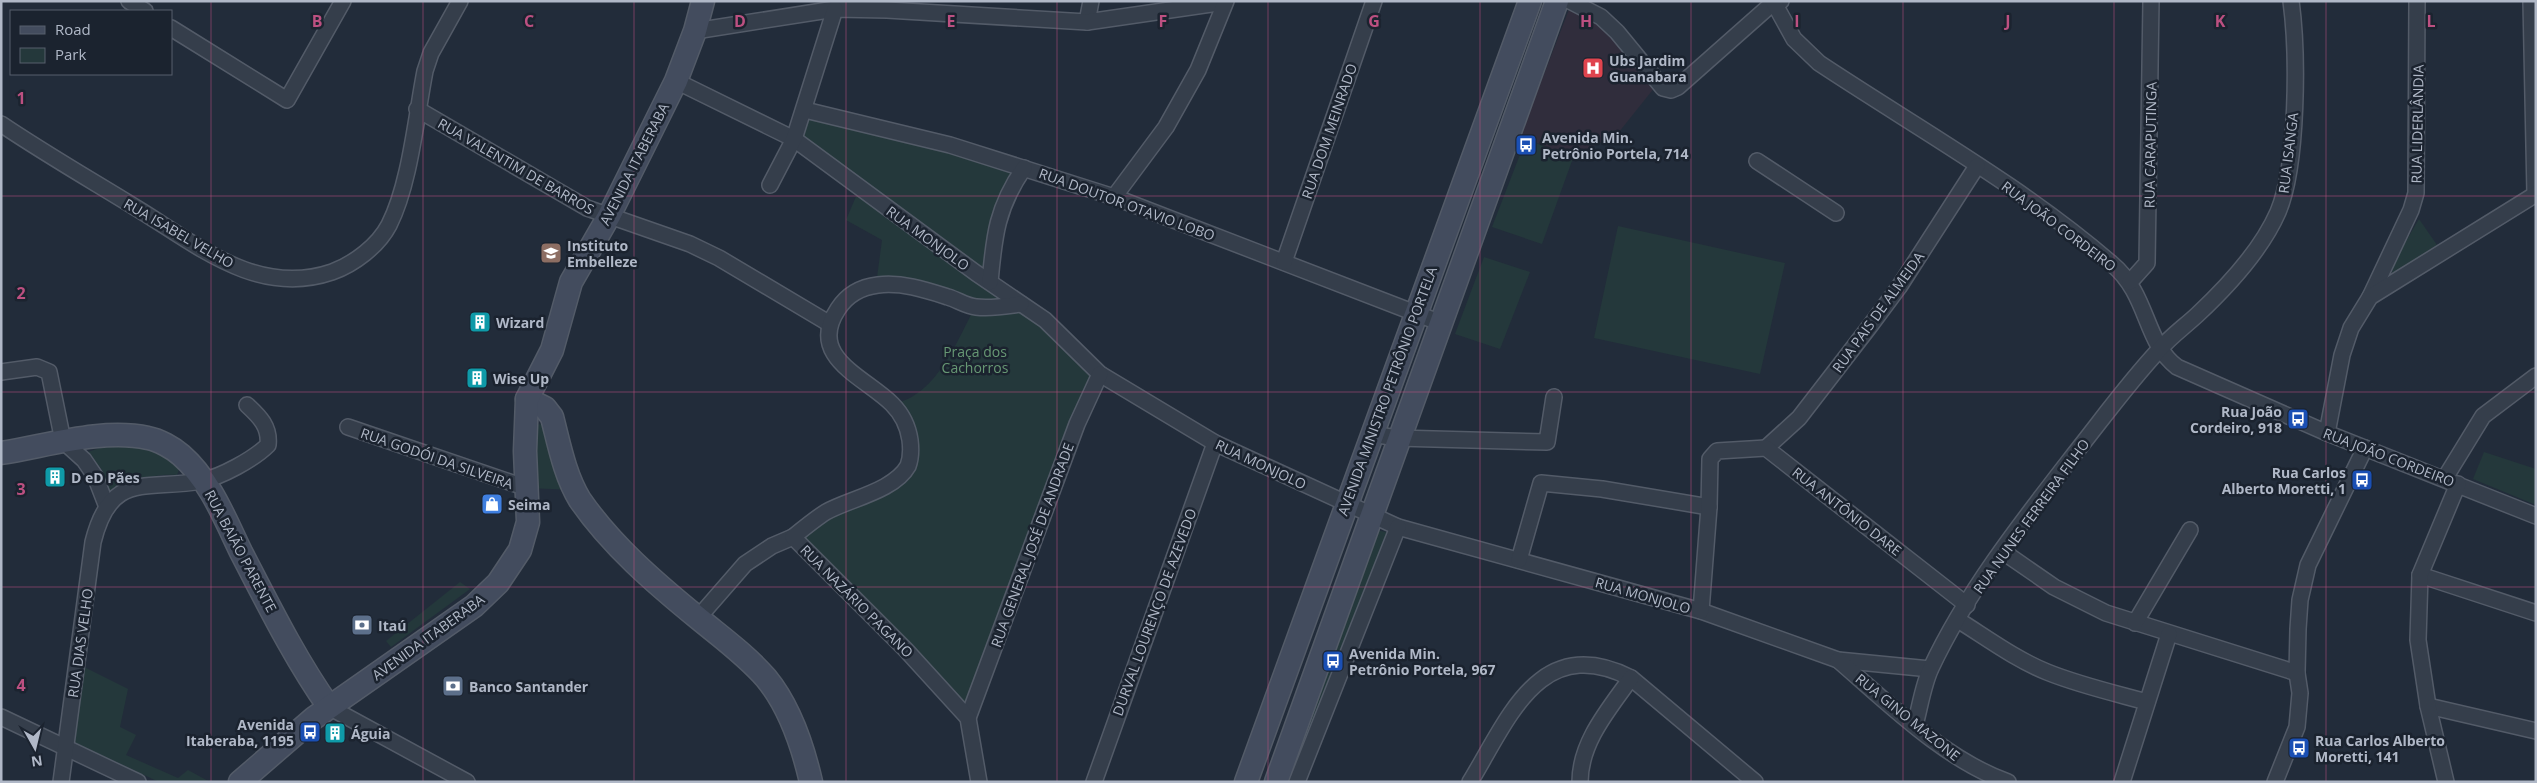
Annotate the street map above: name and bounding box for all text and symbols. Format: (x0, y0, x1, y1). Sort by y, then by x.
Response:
legend (10, 10, 172, 75)
text: B (312, 10, 322, 32)
text: C (524, 10, 534, 32)
text: D (734, 10, 746, 32)
text: E (947, 10, 956, 32)
text: F (1159, 10, 1167, 32)
text: G (1368, 10, 1380, 32)
text: H (1580, 10, 1592, 32)
text: I (1794, 10, 1800, 32)
text: J (2003, 10, 2011, 32)
text: K (2215, 10, 2226, 32)
text: L (2426, 10, 2436, 32)
text: Road (55, 19, 91, 39)
text: Park (55, 44, 86, 64)
place label: Ubs Jardim Guanabara (1609, 51, 1687, 86)
hospital icon: Ubs Jardim Guanabara (1581, 56, 1605, 80)
street label: RUA DOM MEINRADO (1297, 61, 1361, 201)
street label: RUA LIDERLÂNDIA (2406, 64, 2428, 184)
street label: RUA CARAPUTINGA (2139, 82, 2161, 208)
text: 1 (16, 87, 26, 109)
street label: AVENIDA ITABERABA (595, 100, 673, 228)
street label: RUA ISANGA (2274, 111, 2302, 195)
street label: RUA VALENTIM DE BARROS (434, 113, 598, 219)
place label: Avenida Min. Petrônio Portela, 714 (1542, 128, 1688, 163)
bus stop icon: Avenida Min. Petrônio Portela, 714 (1514, 133, 1538, 157)
street label: RUA DOUTOR OTAVIO LOBO (1036, 163, 1218, 245)
street label: RUA JOÃO CORDEIRO (1998, 177, 2120, 276)
street label: RUA ISABEL VELHO (120, 194, 238, 272)
street label: RUA MONJOLO (883, 201, 973, 275)
place label: Instituto Embelleze (567, 236, 638, 271)
school or university icon: Instituto Embelleze (539, 241, 563, 265)
street label: RUA PAIS DE ALMEIDA (1828, 248, 1928, 376)
street label: AVENIDA MINISTRO PETRÔNIO PORTELA (1333, 264, 1441, 518)
text: 2 (16, 282, 26, 304)
building icon: Wizard (468, 310, 492, 334)
place label: Wizard (496, 313, 544, 332)
park label: Praça dos Cachorros (942, 342, 1009, 377)
building icon: Wise Up (465, 366, 489, 390)
place label: Wise Up (493, 369, 549, 388)
place label: Rua João Cordeiro, 918 (2190, 402, 2282, 437)
bus stop icon: Rua João Cordeiro, 918 (2286, 407, 2310, 431)
street label: RUA GODÓI DA SILVEIRA (358, 423, 516, 493)
street label: RUA JOÃO CORDEIRO (2321, 423, 2457, 491)
street label: RUA MONJOLO (1212, 435, 1310, 493)
street label: RUA NUNES FERREIRA FILHO (1969, 435, 2094, 597)
street label: RUA GENERAL JOSÉ DE ANDRADE (986, 440, 1078, 650)
street label: RUA ANTÔNIO DARE (1788, 462, 1906, 560)
place label: Rua Carlos Alberto Moretti, 1 (2222, 463, 2346, 498)
building icon: D eD Pães (43, 465, 67, 489)
place label: D eD Pães (71, 468, 140, 487)
bus stop icon: Rua Carlos Alberto Moretti, 1 (2350, 468, 2374, 492)
text: 3 (16, 478, 26, 500)
street label: RUA BAIÃO PARENTE (201, 486, 281, 616)
shop icon: Seima (480, 492, 504, 516)
place label: Seima (508, 495, 550, 514)
street label: DURVAL LOURENÇO DE AZEVEDO (1108, 506, 1200, 718)
street label: RUA NAZÁRIO PAGANO (796, 540, 918, 662)
street label: RUA MONJOLO (1593, 572, 1693, 618)
street label: RUA DIAS VELHO (63, 587, 97, 699)
street label: AVENIDA ITABERABA (368, 590, 488, 684)
bank icon: Itaú (350, 613, 374, 637)
place label: Itaú (378, 616, 406, 635)
place label: Avenida Min. Petrônio Portela, 967 (1349, 644, 1495, 679)
bus stop icon: Avenida Min. Petrônio Portela, 967 (1321, 649, 1345, 673)
street label: RUA GINO MAZONE (1852, 669, 1964, 765)
text: 4 (16, 674, 26, 696)
bank icon: Banco Santander (441, 674, 465, 698)
place label: Banco Santander (469, 677, 589, 696)
place label: Avenida Itaberaba, 1195 (186, 715, 294, 750)
bus stop icon: Avenida Itaberaba, 1195 (298, 720, 322, 744)
building icon: Águia (323, 721, 347, 745)
north arrow (10, 723, 60, 773)
place label: Águia (351, 724, 391, 743)
place label: Rua Carlos Alberto Moretti, 141 (2315, 731, 2445, 766)
bus stop icon: Rua Carlos Alberto Moretti, 141 (2287, 736, 2311, 760)
text: N (30, 751, 44, 772)

